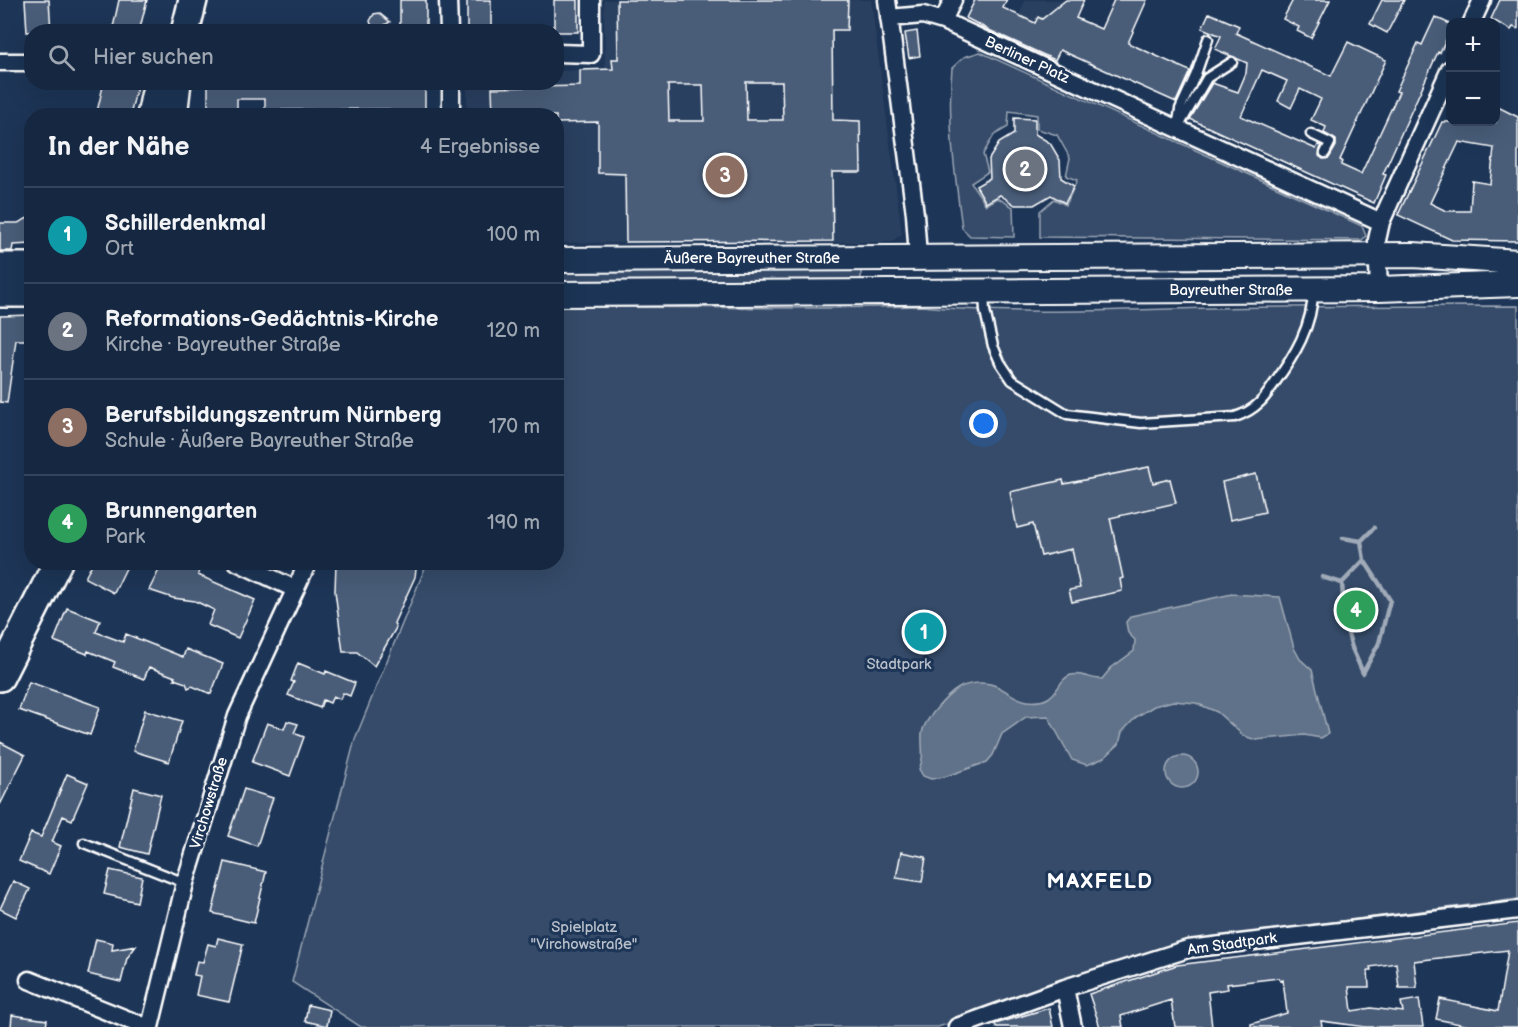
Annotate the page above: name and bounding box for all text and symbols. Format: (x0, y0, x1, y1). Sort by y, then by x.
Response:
map controls (1446, 18, 1500, 126)
button: + (1446, 18, 1500, 72)
search box (24, 24, 564, 90)
street label: Berliner Platz (982, 32, 1073, 88)
icon: search (45, 41, 78, 74)
text: Hier suchen (93, 44, 214, 71)
button: − (1446, 72, 1500, 126)
text: In der Nähe (48, 132, 190, 163)
text: 4 Ergebnisse (420, 135, 540, 159)
pin: 2 (1006, 146, 1044, 192)
pin: 3 (706, 152, 744, 198)
text: Schillerdenkmal (105, 210, 266, 237)
text: 1 (63, 223, 72, 247)
text: 100 m (487, 223, 540, 247)
text: Ort (105, 237, 134, 261)
street label: Äußere Bayreuther Straße (664, 249, 840, 268)
street label: Bayreuther Straße (1169, 281, 1293, 300)
text: Reformations-Gedächtnis-Kirche (105, 306, 438, 333)
text: 2 (62, 319, 73, 343)
text: 120 m (487, 319, 540, 343)
text: Kirche · Bayreuther Straße (105, 333, 341, 357)
text: Berufsbildungszentrum Nürnberg (105, 402, 441, 429)
your location (969, 409, 998, 438)
text: 3 (62, 415, 73, 439)
text: 170 m (489, 415, 540, 439)
text: Schule · Äußere Bayreuther Straße (105, 429, 414, 453)
text: Brunnengarten (105, 498, 257, 525)
text: 4 (62, 511, 73, 535)
text: 190 m (487, 511, 540, 535)
text: Park (105, 525, 145, 549)
pin: 4 (1336, 588, 1376, 632)
pin: 1 (904, 610, 944, 654)
park label: Stadtpark (867, 655, 932, 674)
street label: Virchowstraße (186, 754, 232, 851)
district label: MAXFELD (1047, 869, 1153, 894)
park label: Spielplatz "Virchowstraße" (531, 918, 637, 954)
street label: Am Stadtpark (1186, 928, 1279, 960)

